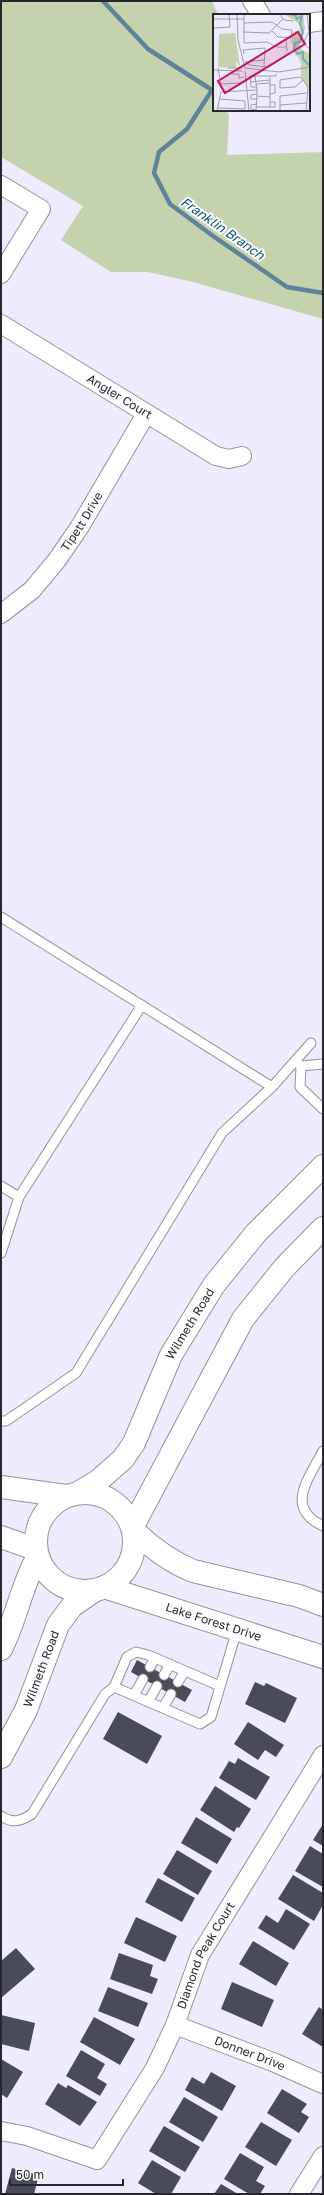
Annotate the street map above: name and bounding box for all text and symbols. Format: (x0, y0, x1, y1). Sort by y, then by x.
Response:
inset map (213, 14, 310, 111)
water label: Franklin Branch (178, 193, 269, 263)
street label: Angler Court (84, 371, 155, 422)
street label: Tipett Drive (57, 489, 106, 554)
street label: Wilmeth Road (162, 1285, 217, 1362)
street label: Lake Forest Drive (164, 1599, 264, 1644)
street label: Wilmeth Road (20, 1628, 62, 1709)
street label: Diamond Peak Court (173, 1899, 238, 2011)
street label: Donner Drive (212, 2033, 288, 2074)
scale bar (10, 2161, 123, 2187)
text: 50 m (16, 2167, 44, 2182)

